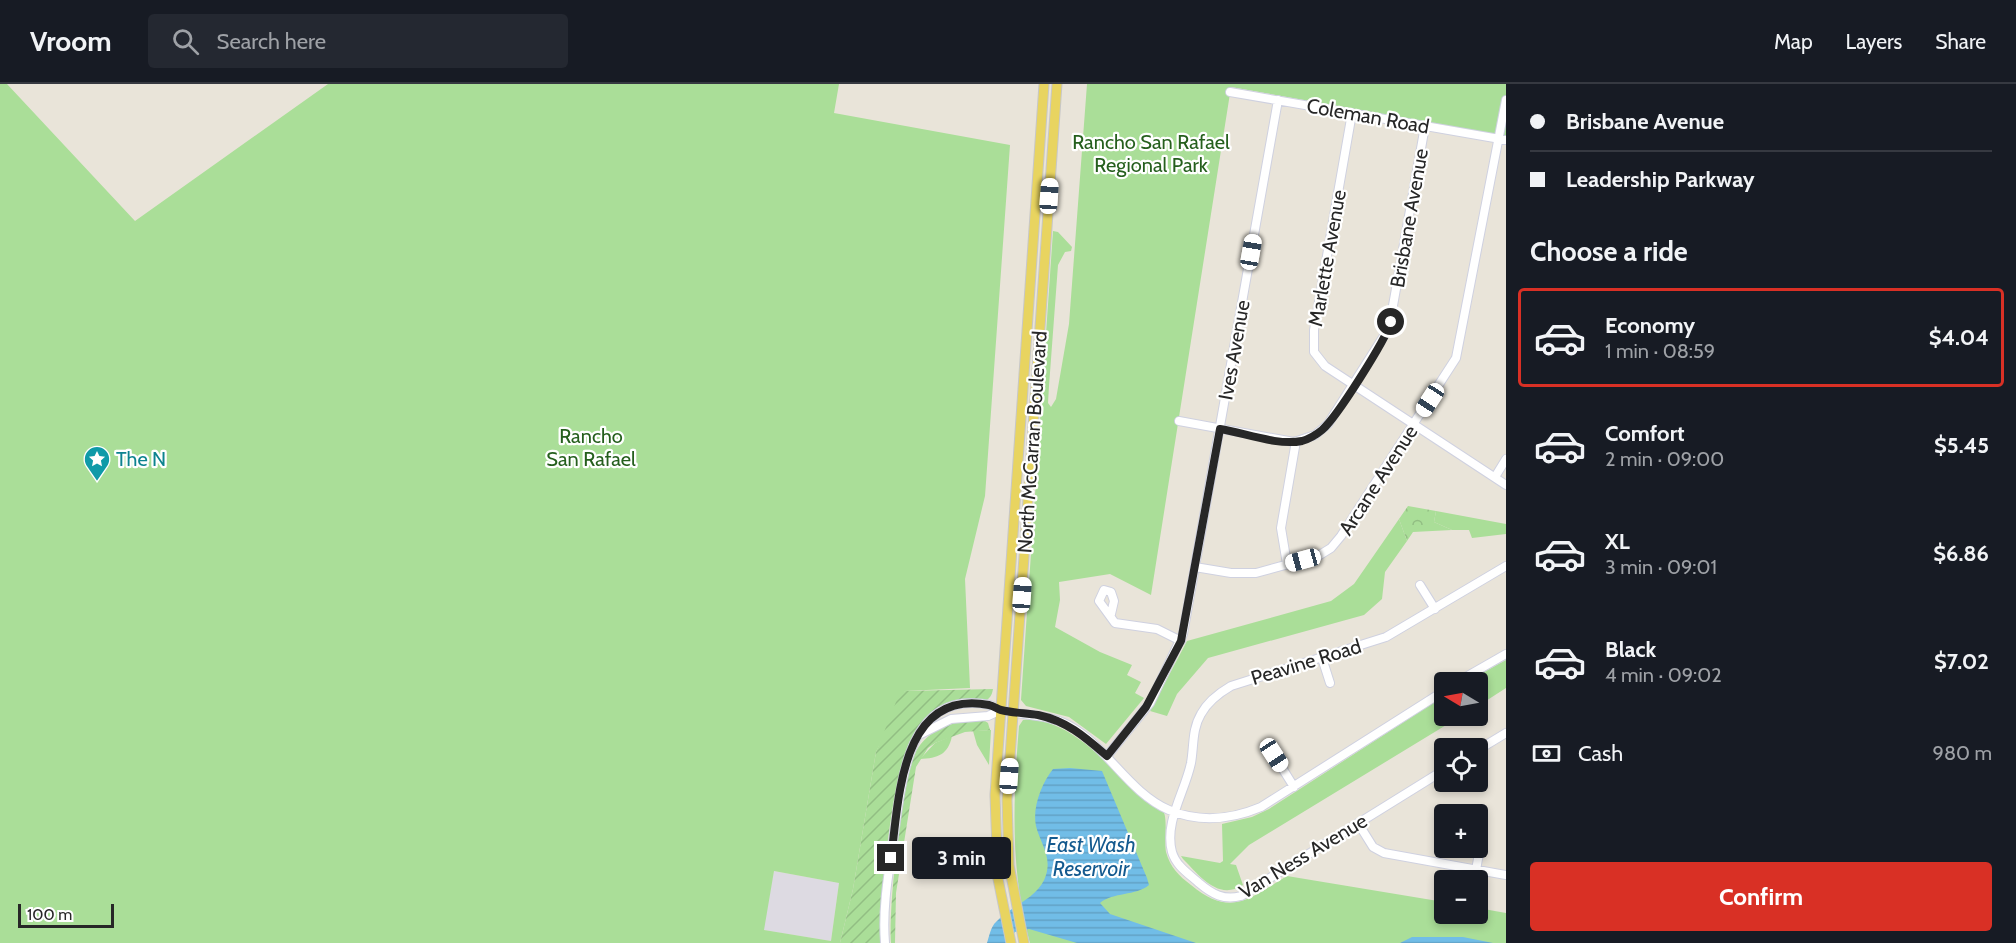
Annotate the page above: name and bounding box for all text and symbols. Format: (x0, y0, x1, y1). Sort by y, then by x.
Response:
search box (148, 14, 568, 68)
text: Vroom (30, 24, 112, 58)
icon: search (169, 25, 202, 58)
text: Search here (217, 28, 326, 55)
text: Map (1774, 29, 1813, 54)
text: Layers (1846, 29, 1902, 54)
text: Share (1935, 29, 1986, 54)
street label: Coleman Road (1305, 93, 1431, 139)
text: Brisbane Avenue (1566, 108, 1724, 135)
park label: Rancho San Rafael Regional Park (1072, 130, 1230, 177)
street label: Brisbane Avenue (1385, 147, 1433, 289)
text: Leadership Parkway (1566, 166, 1754, 193)
car (1039, 177, 1059, 215)
street label: Marlette Avenue (1303, 188, 1351, 328)
car (1239, 233, 1263, 271)
text: Choose a ride (1530, 235, 1688, 268)
street label: Ives Avenue (1213, 298, 1255, 402)
route start (1377, 308, 1404, 335)
icon: car (1533, 311, 1587, 365)
text: Economy (1605, 312, 1695, 339)
text: $4.04 (1929, 324, 1989, 351)
street label: North McCarran Boulevard (1012, 330, 1052, 554)
text: 1 min · 08:59 (1605, 339, 1715, 363)
car (1413, 380, 1447, 420)
icon: car (1533, 419, 1587, 473)
street label: Arcane Avenue (1334, 420, 1422, 540)
text: Comfort (1605, 420, 1684, 447)
park label: Rancho San Rafael (546, 424, 636, 471)
text: $5.45 (1934, 432, 1989, 459)
place icon: The N (82, 444, 112, 482)
place label: The N (116, 447, 166, 471)
text: 2 min · 09:00 (1605, 447, 1724, 471)
icon: car (1533, 527, 1587, 581)
text: XL (1605, 528, 1630, 555)
text: $6.86 (1933, 540, 1989, 567)
car (1283, 547, 1323, 573)
text: 3 min · 09:01 (1605, 555, 1717, 579)
car (1012, 576, 1032, 614)
street label: Peavine Road (1248, 634, 1364, 690)
icon: car (1533, 635, 1587, 689)
text: Black (1605, 636, 1656, 663)
text: $7.02 (1934, 648, 1989, 675)
text: 4 min · 09:02 (1605, 663, 1722, 687)
north arrow (1434, 672, 1488, 726)
map controls (1434, 672, 1488, 924)
car (1257, 735, 1291, 775)
icon: cash (1530, 737, 1563, 770)
button: locate (1434, 738, 1488, 792)
text: Cash (1578, 740, 1623, 767)
text: 980 m (1933, 741, 1992, 765)
car (999, 757, 1019, 795)
button: + (1434, 804, 1488, 858)
street label: Van Ness Avenue (1235, 808, 1371, 904)
water label: East Wash Reservoir (1046, 832, 1136, 881)
callout: 3 min (912, 837, 1011, 879)
route end (877, 844, 904, 871)
text: 3 min (937, 846, 986, 870)
button: Confirm (1530, 862, 1992, 931)
button: − (1434, 870, 1488, 924)
scale bar (18, 901, 114, 928)
text: 100 m (27, 905, 72, 924)

